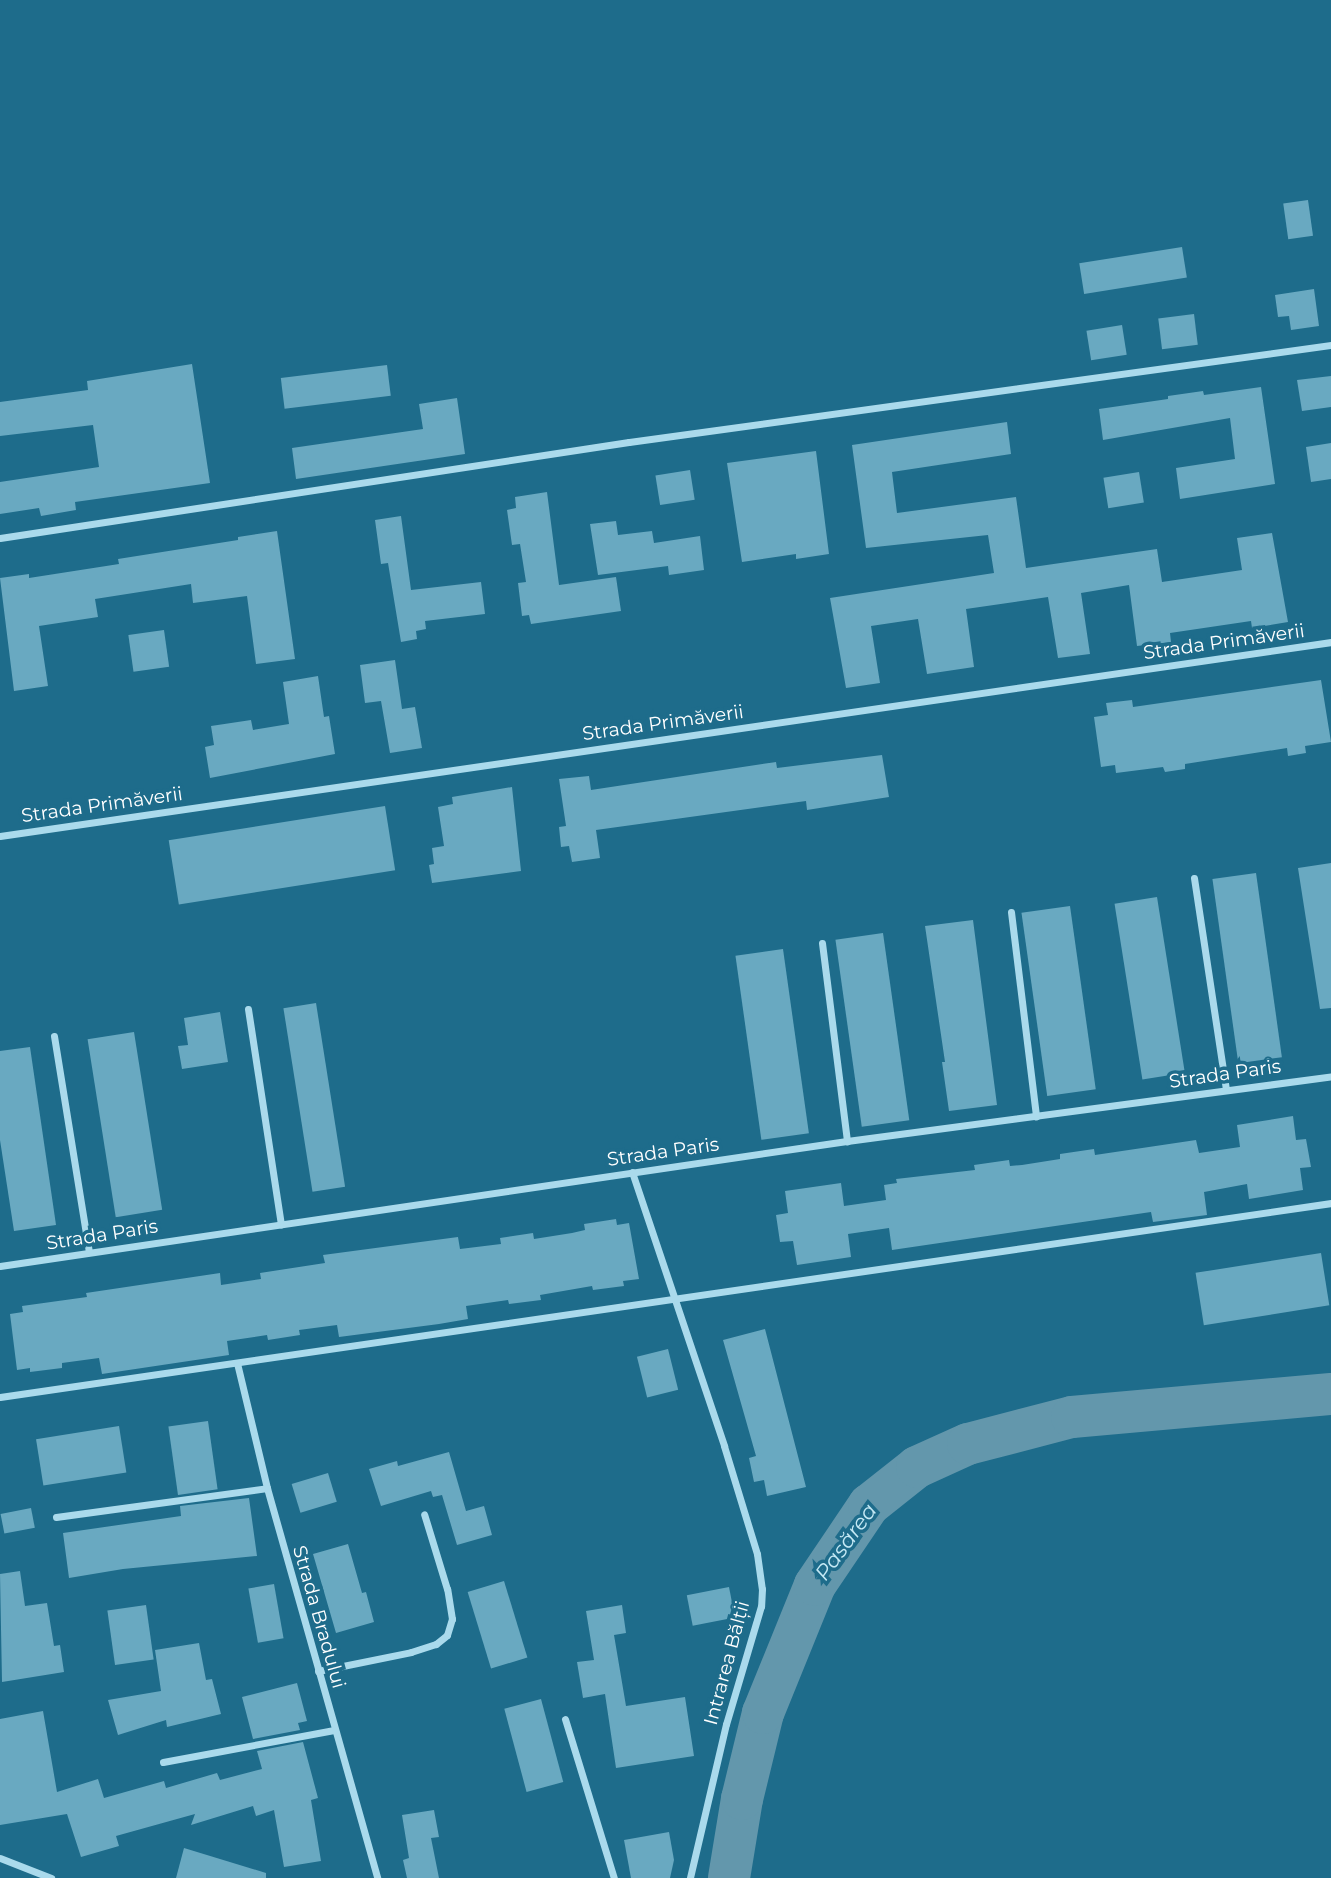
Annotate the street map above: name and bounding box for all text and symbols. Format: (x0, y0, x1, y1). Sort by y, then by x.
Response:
street label: Strada Primăverii (1142, 619, 1306, 665)
street label: Strada Primăverii (581, 700, 745, 746)
street label: Strada Primăverii (20, 782, 184, 828)
street label: Strada Paris (1167, 1055, 1283, 1093)
street label: Strada Paris (605, 1133, 721, 1171)
street label: Strada Paris (44, 1215, 160, 1255)
water label: Pasărea (810, 1499, 882, 1585)
street label: Strada Bradului (288, 1543, 350, 1691)
street label: Intrarea Bălții (699, 1598, 755, 1728)

